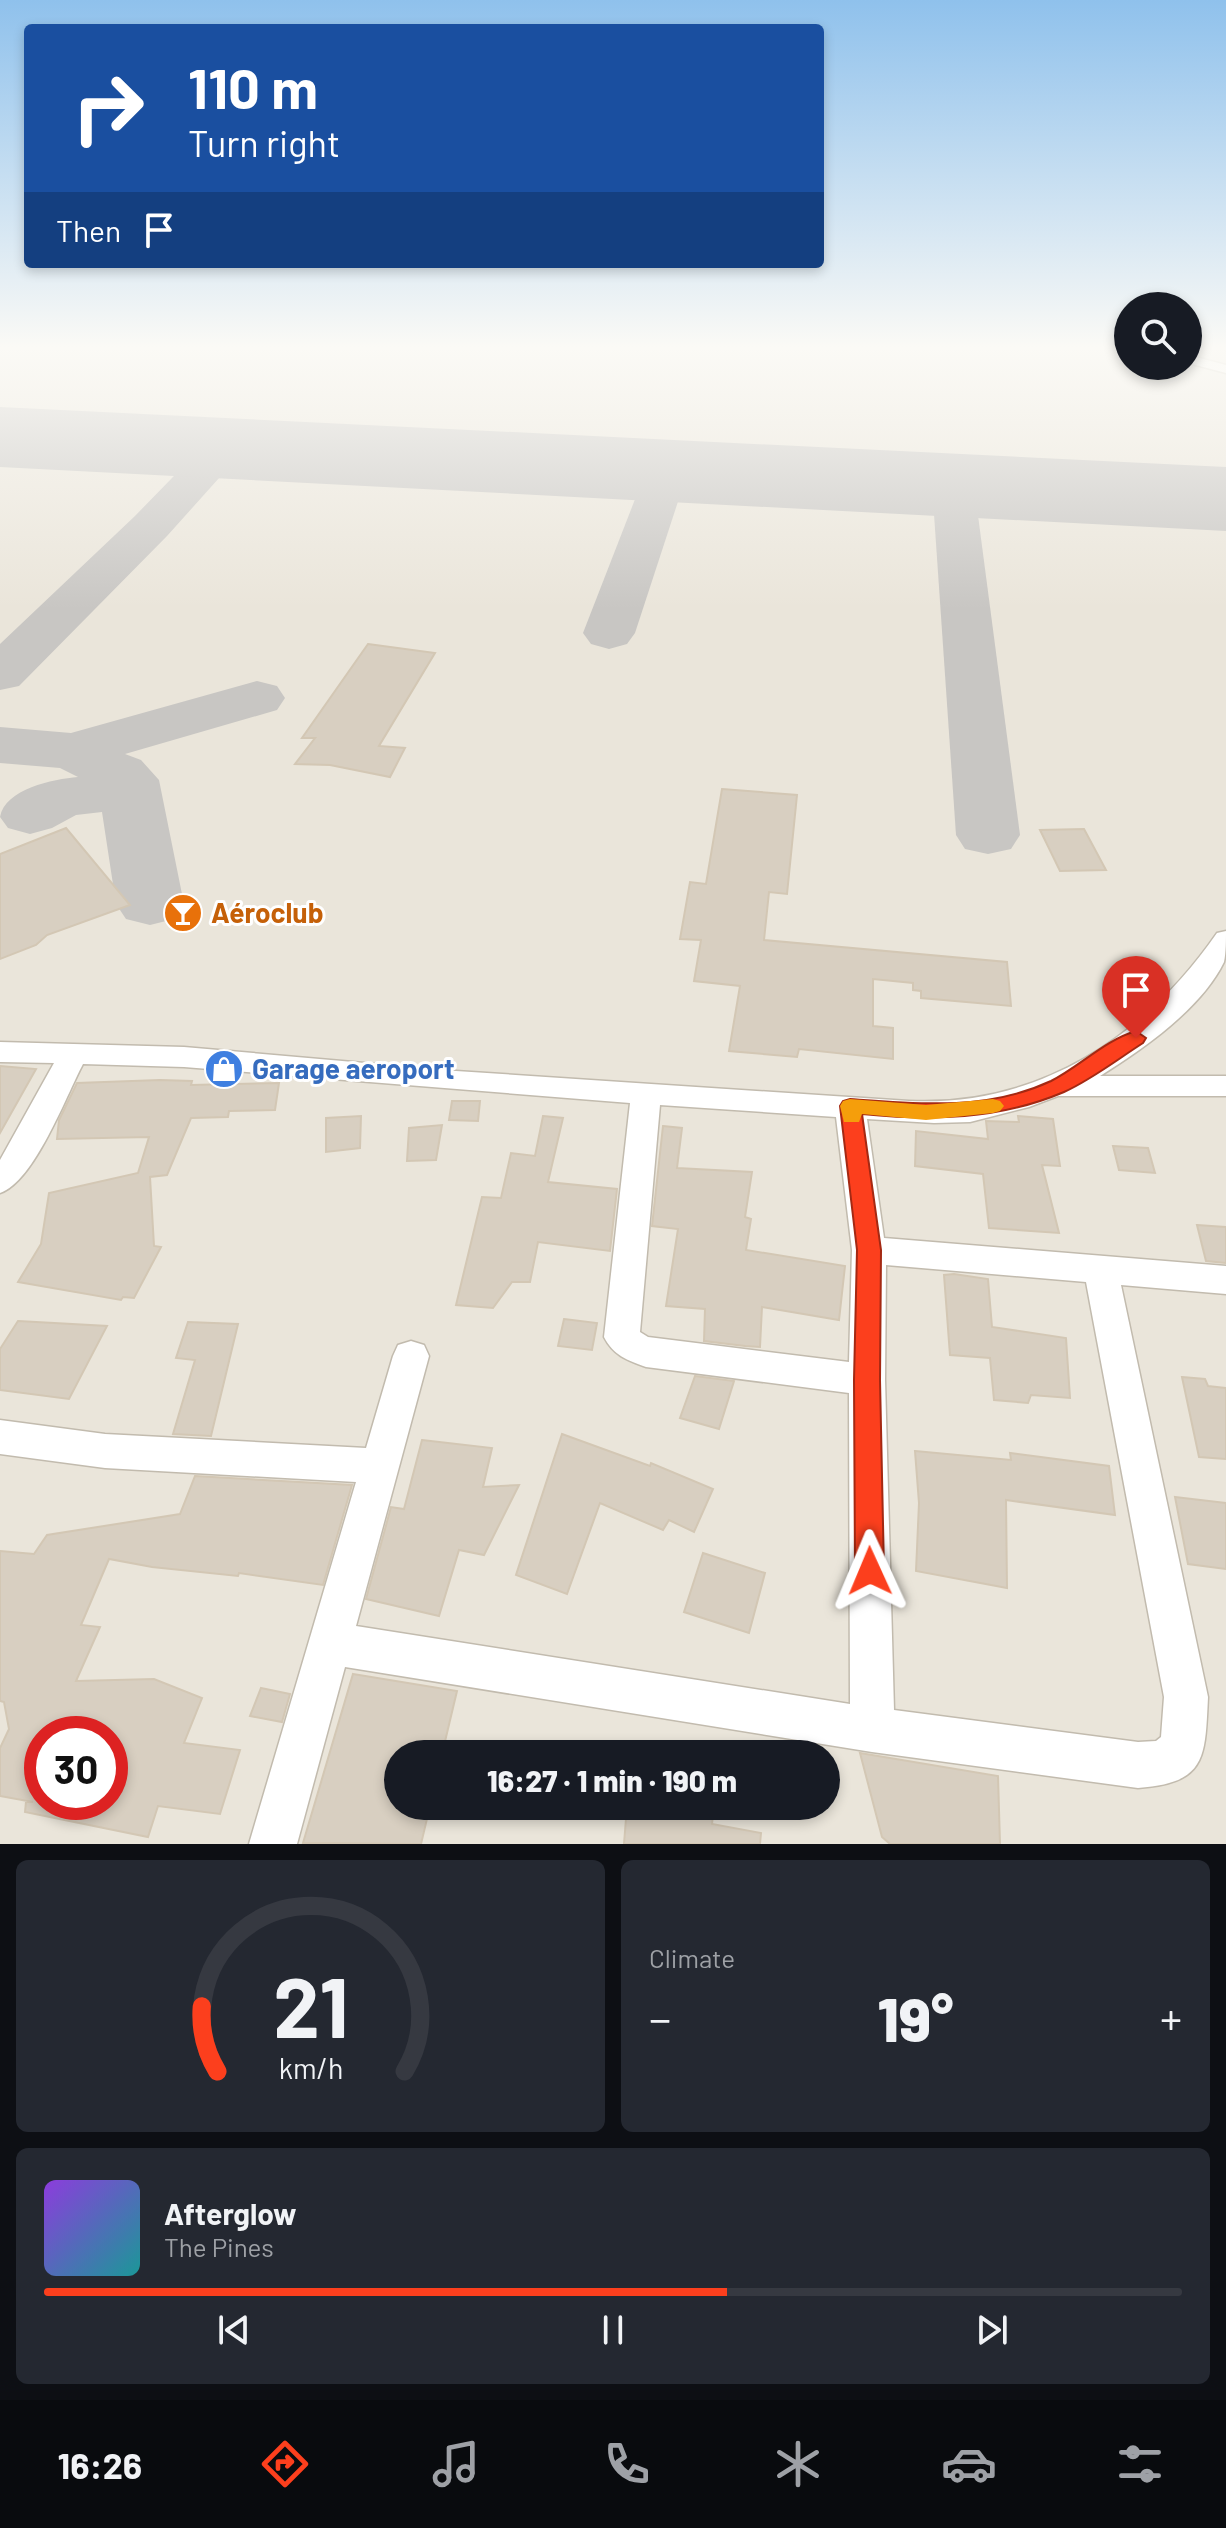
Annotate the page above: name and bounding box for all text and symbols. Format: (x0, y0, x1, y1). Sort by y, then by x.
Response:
text: 110 m (188, 53, 318, 120)
icon: right (56, 56, 160, 160)
text: Turn right (188, 121, 340, 164)
icon: arrive (137, 208, 181, 252)
text: Then (56, 212, 121, 248)
map controls (1114, 292, 1202, 380)
button: search (1114, 292, 1202, 380)
bar icon: Aéroclub (162, 892, 204, 934)
place label: Aéroclub (211, 895, 323, 929)
pin (1102, 956, 1170, 1038)
icon: arrive (1114, 968, 1158, 1012)
shop icon: Garage aeroport (203, 1048, 245, 1090)
place label: Garage aeroport (252, 1051, 455, 1085)
position arrow (828, 1529, 912, 1613)
speed limit sign: 30 (24, 1716, 128, 1820)
text: 16:27 · 1 min · 190 m (487, 1762, 737, 1798)
text: Climate (649, 1942, 735, 1973)
text: 21 (273, 1955, 348, 2055)
text: 19° (878, 1982, 953, 2054)
text: − (649, 1991, 671, 2044)
text: + (1160, 1991, 1182, 2044)
text: km/h (278, 2050, 343, 2085)
text: Afterglow (164, 2195, 297, 2231)
text: The Pines (164, 2231, 274, 2262)
icon: previous (212, 2308, 256, 2352)
icon: pause (591, 2308, 635, 2352)
icon: next (970, 2308, 1014, 2352)
icon: directions (257, 2436, 313, 2492)
icon: music (428, 2436, 484, 2492)
icon: phone (599, 2436, 655, 2492)
icon: climate (770, 2436, 826, 2492)
icon: car (941, 2436, 997, 2492)
icon: filters (1112, 2436, 1168, 2492)
text: 16:26 (58, 2443, 142, 2486)

